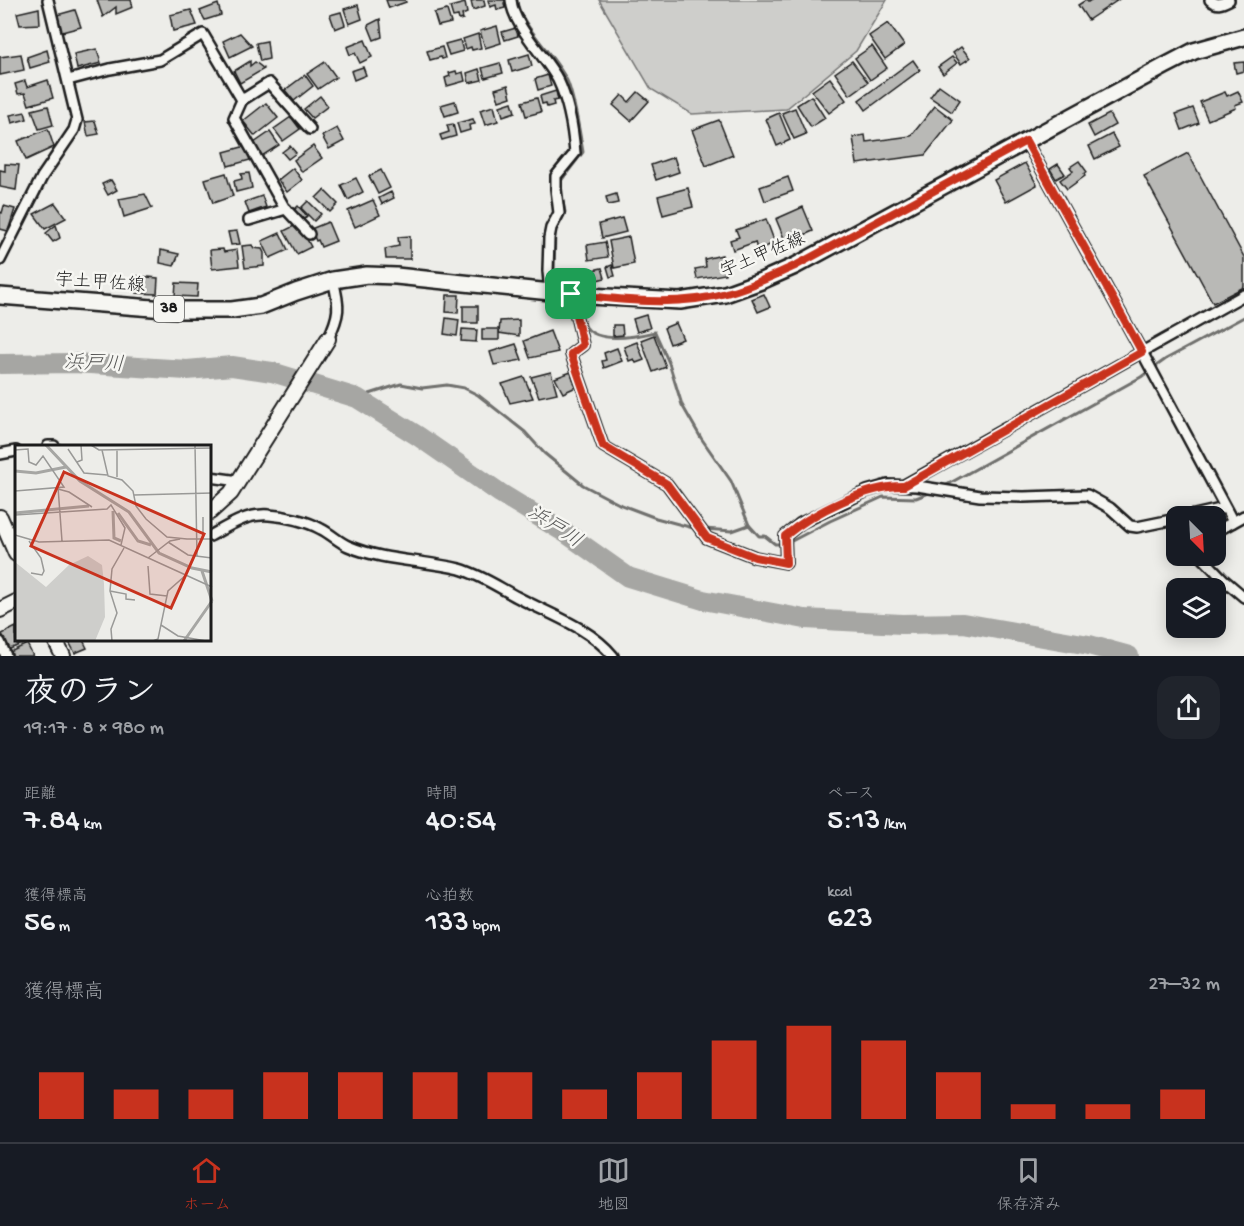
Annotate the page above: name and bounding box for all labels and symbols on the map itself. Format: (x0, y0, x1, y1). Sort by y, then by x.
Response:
street label: 宇土甲佐線 (717, 228, 809, 283)
pin (545, 268, 596, 319)
street label: 宇土甲佐線 (54, 269, 146, 298)
road number: 38 (154, 296, 184, 322)
water label: 浜戸川 (63, 351, 125, 378)
inset map (15, 445, 212, 641)
water label: 浜戸川 (523, 501, 586, 554)
north arrow (1166, 506, 1226, 566)

